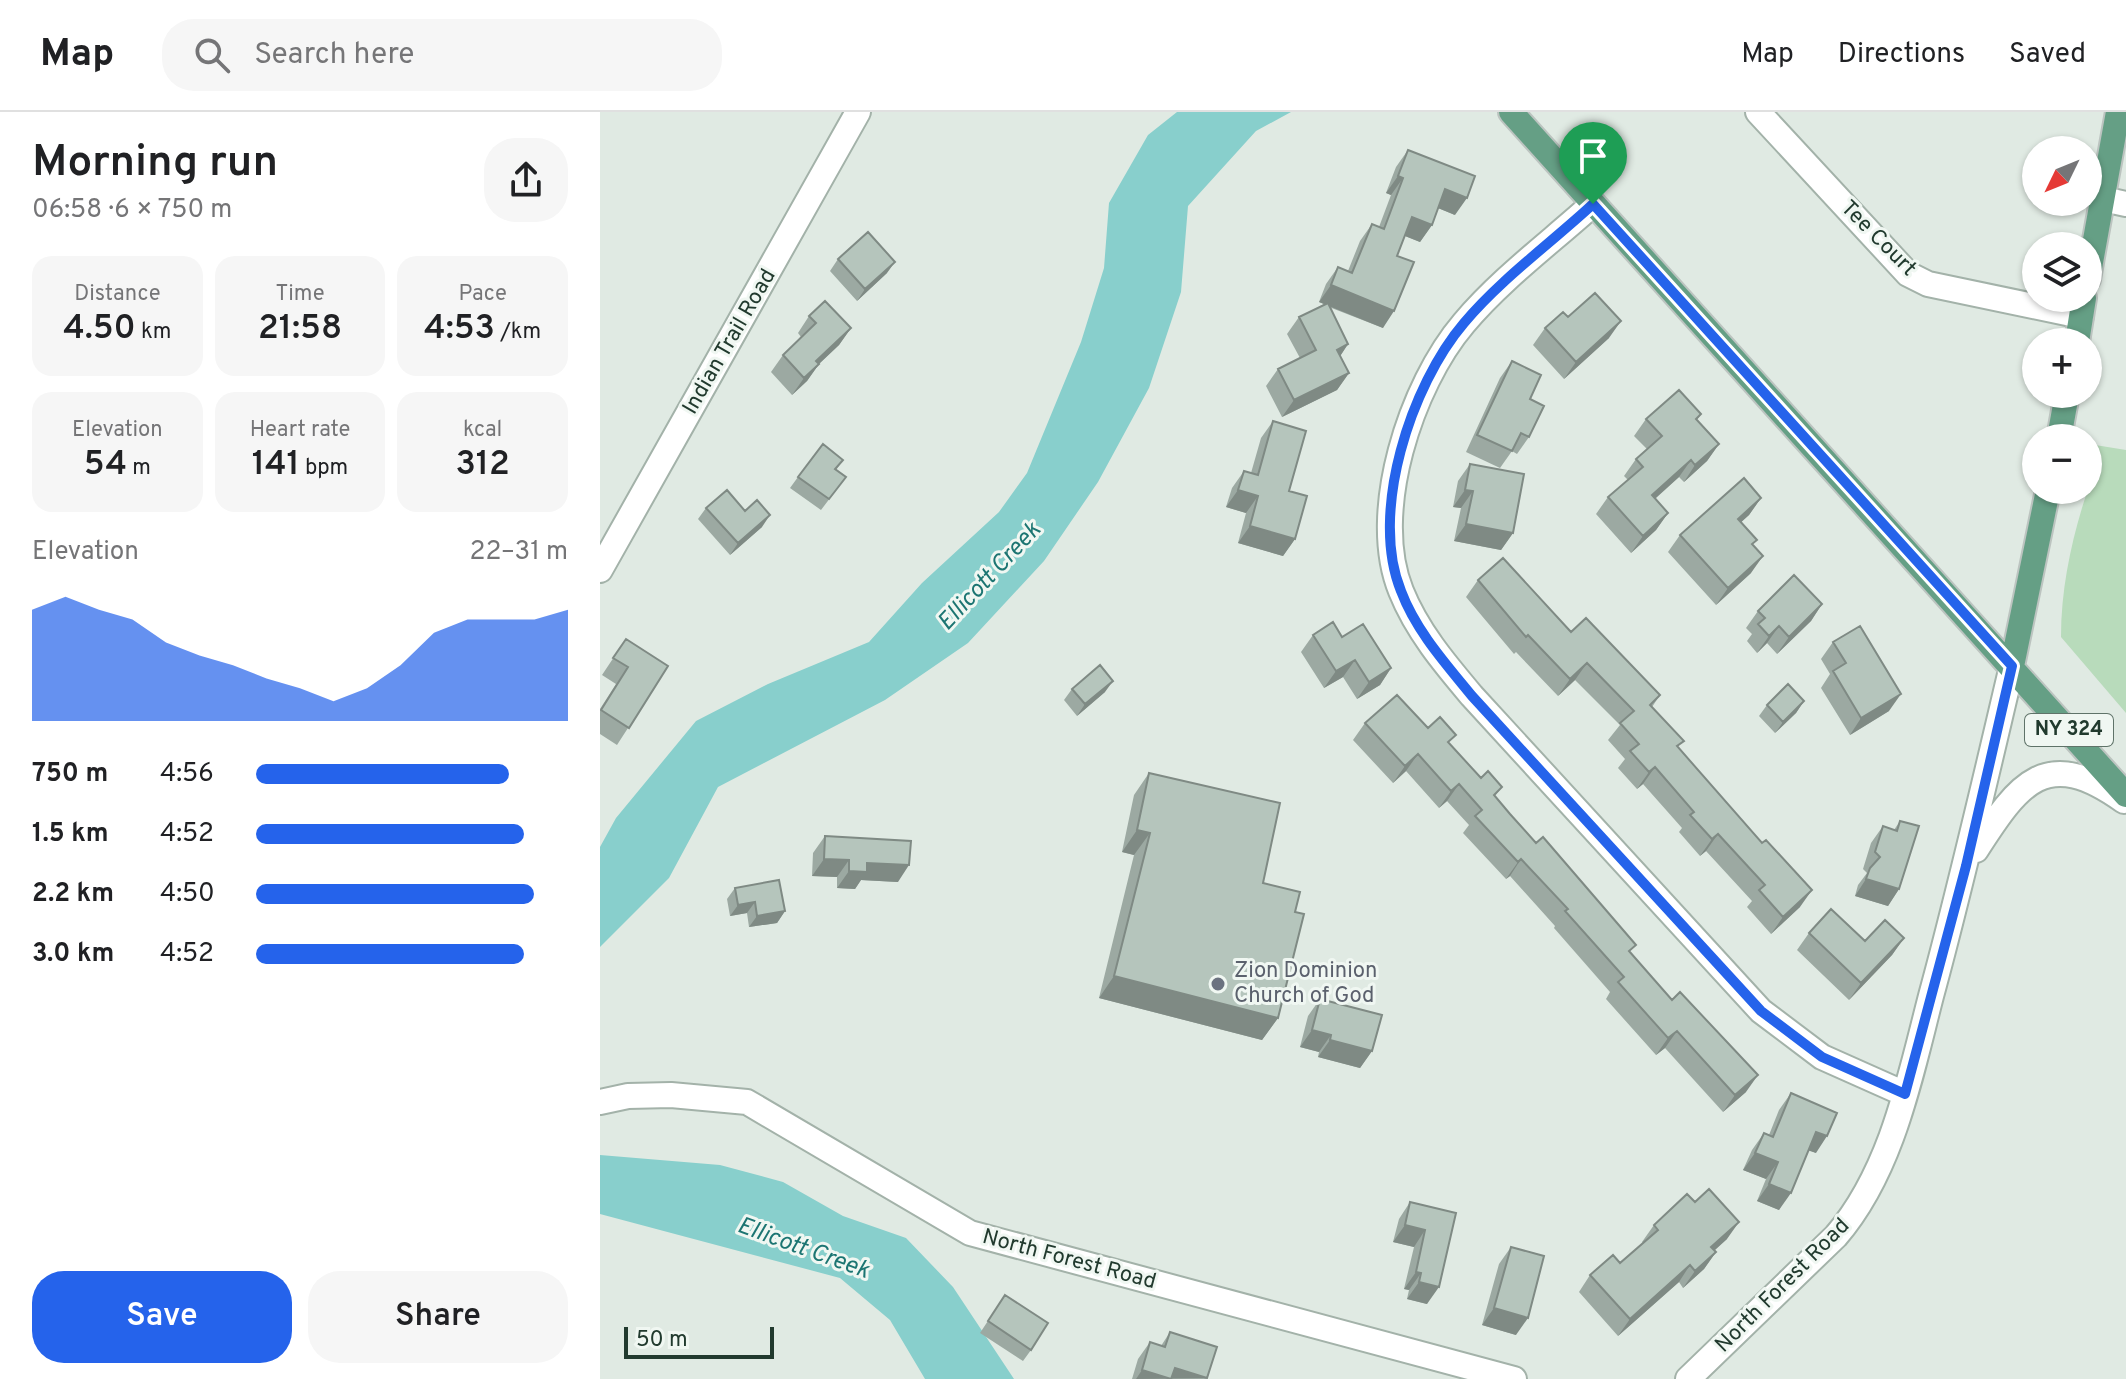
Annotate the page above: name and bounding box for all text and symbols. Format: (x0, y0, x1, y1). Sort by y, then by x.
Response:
search box (162, 19, 722, 91)
text: Map (40, 31, 114, 80)
icon: search (190, 33, 234, 77)
text: Search here (254, 37, 414, 74)
text: Map (1741, 37, 1794, 73)
text: Directions (1838, 37, 1965, 73)
text: Saved (2009, 37, 2086, 73)
pin (1559, 122, 1627, 204)
icon: arrive (1571, 134, 1615, 178)
text: Morning run (32, 136, 278, 192)
north arrow (2022, 136, 2102, 216)
map controls (2022, 136, 2102, 504)
button: share (484, 138, 568, 222)
text: 06:58 · 6 × 750 m (32, 194, 232, 227)
street label: Tee Court (1834, 195, 1922, 283)
button: layers (2022, 232, 2102, 312)
street label: Indian Trail Road (677, 264, 783, 420)
text: Distance (74, 281, 161, 308)
text: Time (275, 281, 325, 308)
text: Pace (458, 281, 507, 308)
text: 4.50 (63, 308, 136, 351)
text: 21:58 (258, 308, 342, 351)
text: 4:53 (424, 308, 495, 351)
text: km (136, 319, 171, 346)
text: /km (495, 319, 541, 346)
button: + (2022, 328, 2102, 408)
text: Elevation (72, 417, 163, 444)
text: Heart rate (250, 417, 350, 444)
text: kcal (463, 417, 502, 444)
button: − (2022, 424, 2102, 504)
text: 54 (84, 444, 127, 487)
text: 141 (252, 444, 300, 487)
text: 312 (455, 444, 510, 487)
text: m (127, 455, 151, 482)
text: bpm (300, 455, 348, 482)
water label: Ellicott Creek (932, 516, 1049, 638)
text: Elevation (32, 536, 139, 569)
text: 22–31 m (469, 536, 568, 569)
road number: NY 324 (2025, 714, 2113, 746)
text: 750 m (32, 758, 108, 791)
text: 4:56 (160, 758, 214, 791)
text: 1.5 km (32, 818, 109, 851)
text: 4:52 (160, 818, 214, 851)
text: 2.2 km (32, 878, 114, 911)
text: 4:50 (160, 878, 215, 911)
text: 3.0 km (32, 938, 114, 971)
text: 4:52 (160, 938, 214, 971)
place label: Zion Dominion Church of God (1234, 958, 1377, 1010)
marker: Zion Dominion Church of God (1209, 975, 1227, 993)
water label: Ellicott Creek (733, 1211, 874, 1287)
street label: North Forest Road (1710, 1213, 1856, 1359)
street label: North Forest Road (979, 1224, 1159, 1296)
button: Save (32, 1271, 292, 1363)
button: Share (308, 1271, 568, 1363)
scale bar (624, 1323, 774, 1359)
text: 50 m (636, 1327, 688, 1354)

